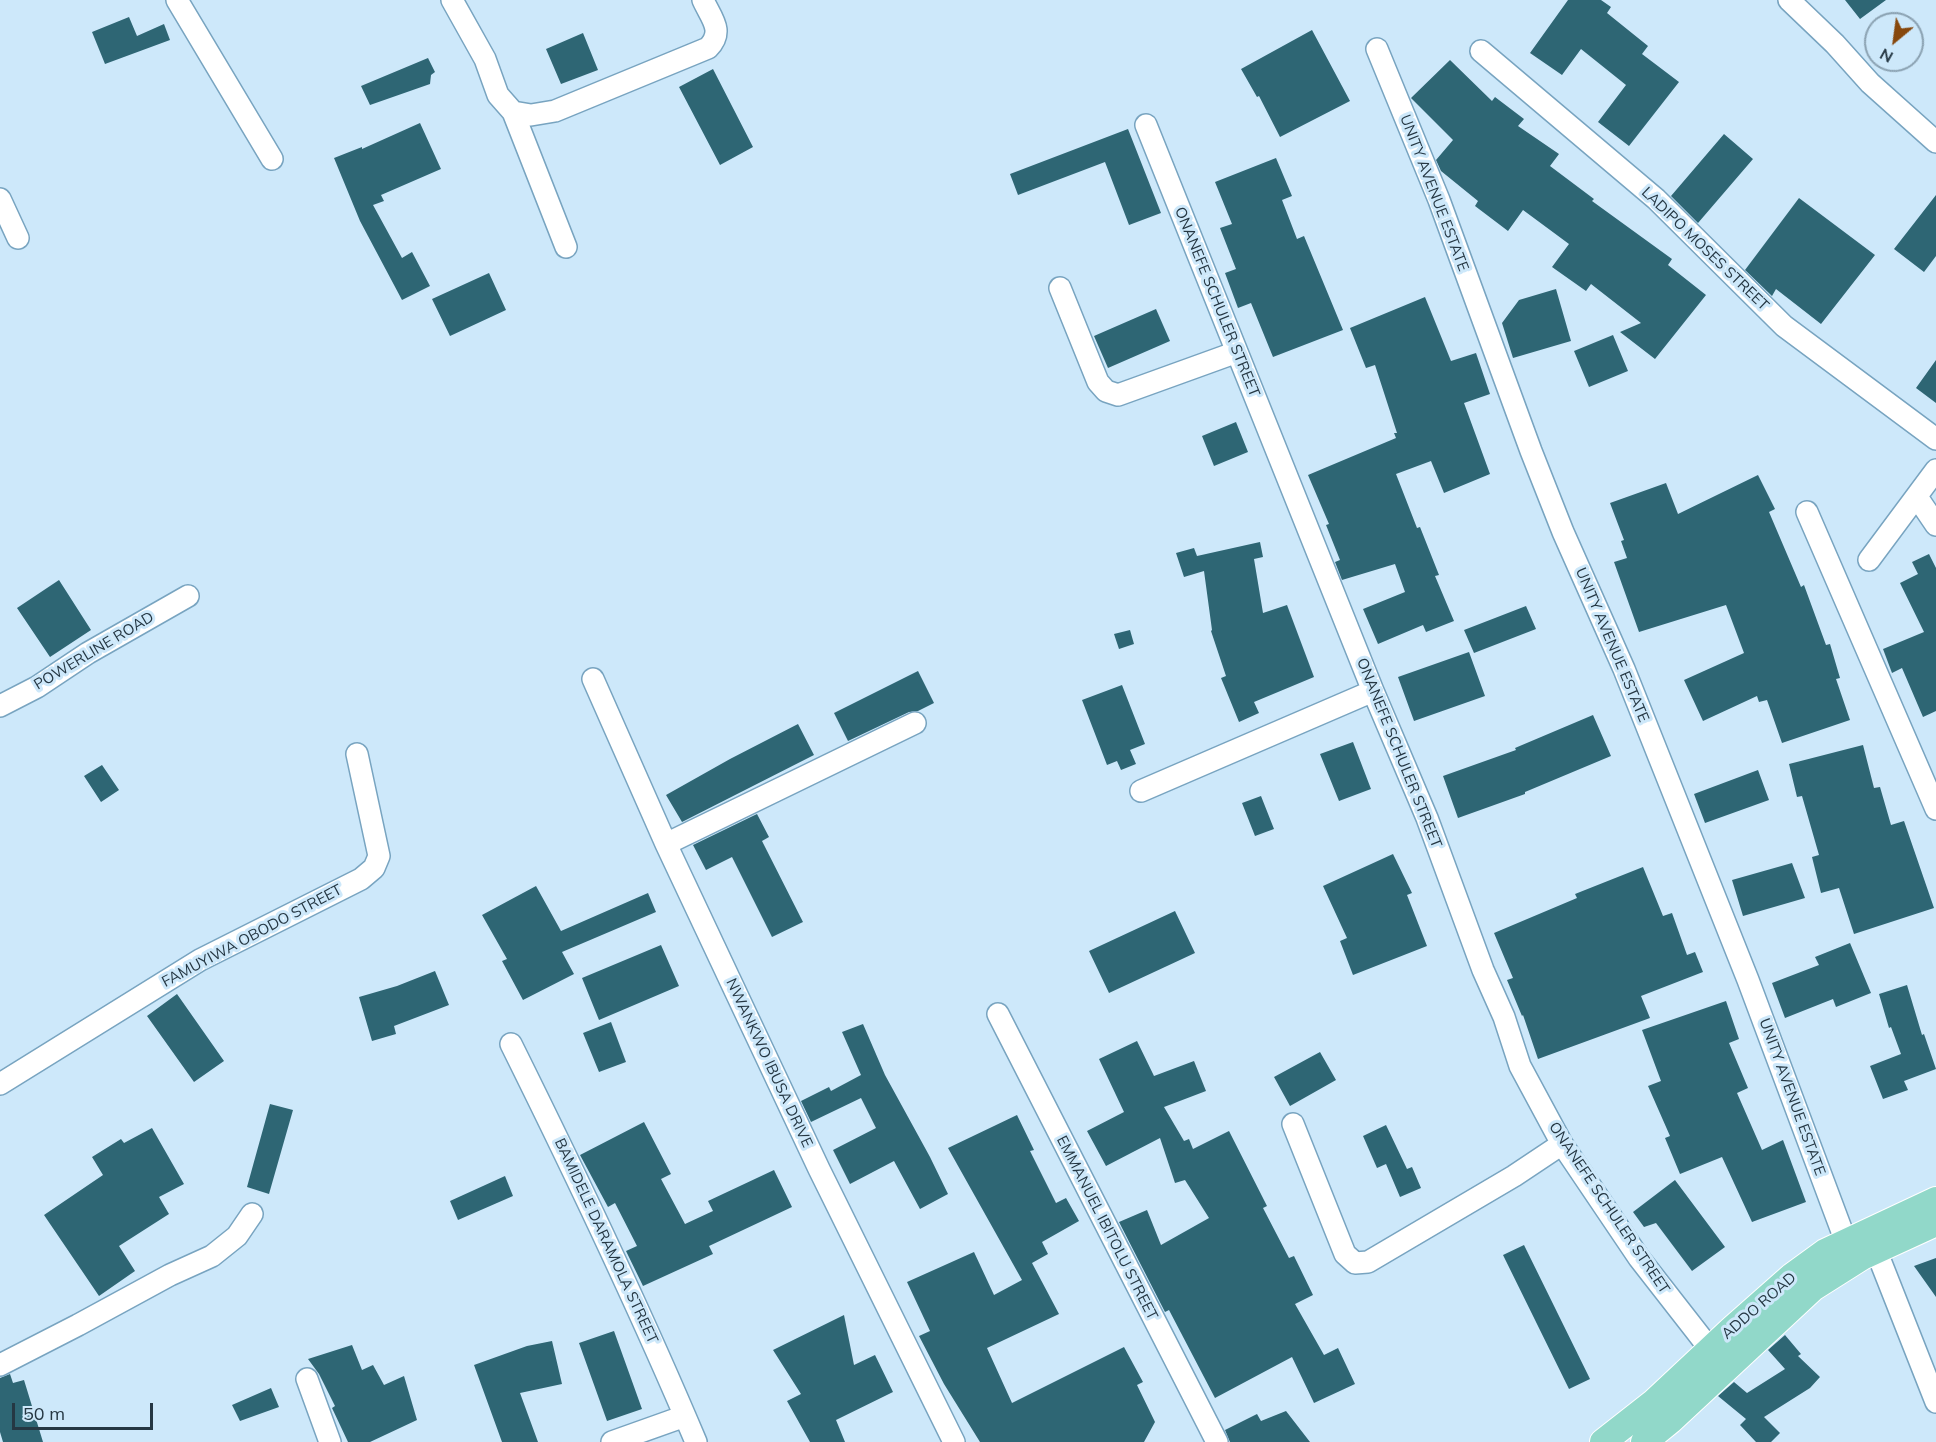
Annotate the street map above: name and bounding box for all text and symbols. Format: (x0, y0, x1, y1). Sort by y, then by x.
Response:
north arrow (1864, 12, 1924, 72)
text: N (1876, 44, 1896, 68)
street label: UNITY AVENUE ESTATE (1396, 112, 1472, 274)
street label: LADIPO MOSES STREET (1638, 184, 1772, 314)
street label: ONANEFE SCHULER STREET (1171, 204, 1263, 400)
street label: UNITY AVENUE ESTATE (1571, 565, 1653, 725)
street label: POWERLINE ROAD (31, 608, 157, 694)
street label: ONANEFE SCHULER STREET (1353, 655, 1445, 851)
street label: FAMUYIWA OBODO STREET (159, 881, 345, 991)
street label: NWANKWO IBUSA DRIVE (722, 976, 816, 1150)
street label: UNITY AVENUE ESTATE (1755, 1016, 1829, 1178)
street label: ONANEFE SCHULER STREET (1545, 1119, 1673, 1297)
street label: EMMANUEL IBITOLU STREET (1053, 1133, 1161, 1323)
street label: BAMIDELE DARAMOLA STREET (550, 1136, 662, 1346)
street label: ADDO ROAD (1718, 1269, 1800, 1343)
scale bar (15, 1391, 156, 1429)
text: 50 m (23, 1402, 65, 1425)

